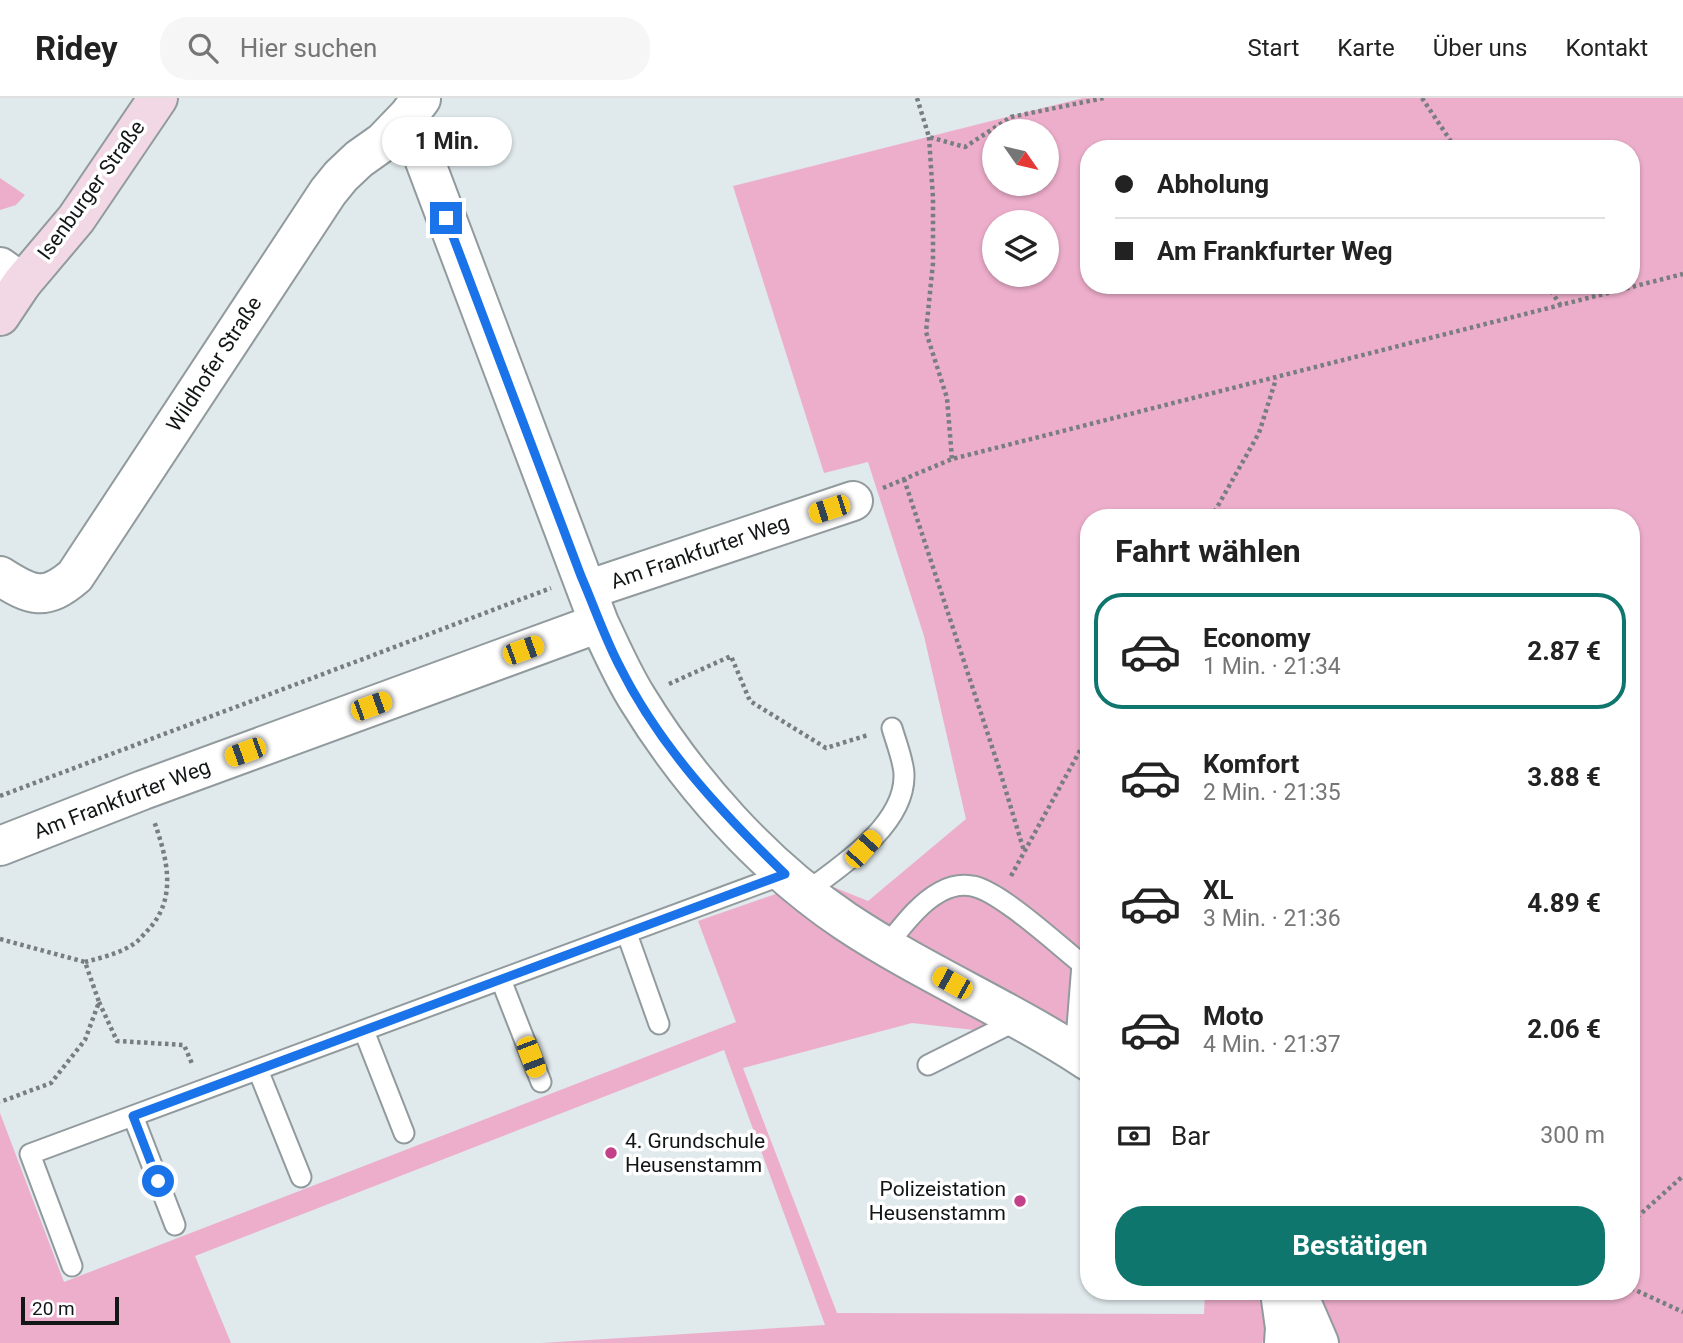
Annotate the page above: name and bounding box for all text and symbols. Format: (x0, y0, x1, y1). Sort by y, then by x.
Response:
search box (160, 17, 650, 80)
text: Ridey (35, 29, 118, 68)
icon: search (184, 29, 222, 67)
text: Hier suchen (240, 33, 377, 63)
text: Start (1248, 34, 1299, 62)
text: Karte (1337, 34, 1395, 62)
text: Über uns (1433, 34, 1527, 62)
text: Kontakt (1565, 34, 1648, 62)
street label: Isenburger Straße (33, 116, 149, 264)
callout: 1 Min. (381, 116, 511, 166)
north arrow (982, 119, 1059, 196)
map controls (982, 119, 1059, 287)
text: 1 Min. (415, 128, 479, 155)
text: Abholung (1157, 169, 1269, 199)
route end (430, 202, 462, 234)
button: layers (982, 210, 1059, 287)
text: Am Frankfurter Weg (1157, 236, 1393, 266)
street label: Wildhofer Straße (161, 292, 267, 436)
car (806, 493, 853, 525)
street label: Am Frankfurter Weg (608, 510, 792, 594)
text: Fahrt wählen (1115, 532, 1301, 570)
icon: car (1119, 620, 1182, 683)
text: Economy (1203, 623, 1310, 653)
car (500, 633, 547, 667)
text: 2.87 € (1527, 636, 1601, 666)
text: 1 Min. · 21:34 (1203, 653, 1341, 680)
car (348, 689, 395, 723)
car (222, 735, 269, 769)
icon: car (1119, 746, 1182, 809)
text: Komfort (1203, 749, 1299, 779)
street label: Am Frankfurter Weg (30, 754, 214, 844)
text: 3.88 € (1527, 762, 1601, 792)
text: 2 Min. · 21:35 (1203, 779, 1341, 806)
car (842, 826, 885, 872)
icon: car (1119, 872, 1182, 935)
text: XL (1203, 875, 1234, 905)
text: 4.89 € (1527, 888, 1601, 918)
text: 3 Min. · 21:36 (1203, 905, 1341, 932)
car (929, 964, 976, 1002)
icon: car (1119, 998, 1182, 1061)
text: Moto (1203, 1001, 1264, 1031)
text: 2.06 € (1527, 1014, 1601, 1044)
text: 4 Min. · 21:37 (1203, 1031, 1341, 1058)
car (514, 1034, 549, 1080)
icon: cash (1115, 1117, 1153, 1155)
text: Bar (1171, 1121, 1210, 1151)
text: 300 m (1540, 1122, 1605, 1149)
place label: 4. Grundschule Heusenstamm (625, 1129, 765, 1177)
marker: 4. Grundschule Heusenstamm (603, 1145, 619, 1161)
route start (142, 1165, 174, 1197)
place label: Polizeistation Heusenstamm (869, 1177, 1006, 1225)
marker: Polizeistation Heusenstamm (1012, 1193, 1028, 1209)
button: Bestätigen (1115, 1206, 1605, 1286)
scale bar (21, 1294, 119, 1326)
text: 20 m (32, 1297, 75, 1320)

